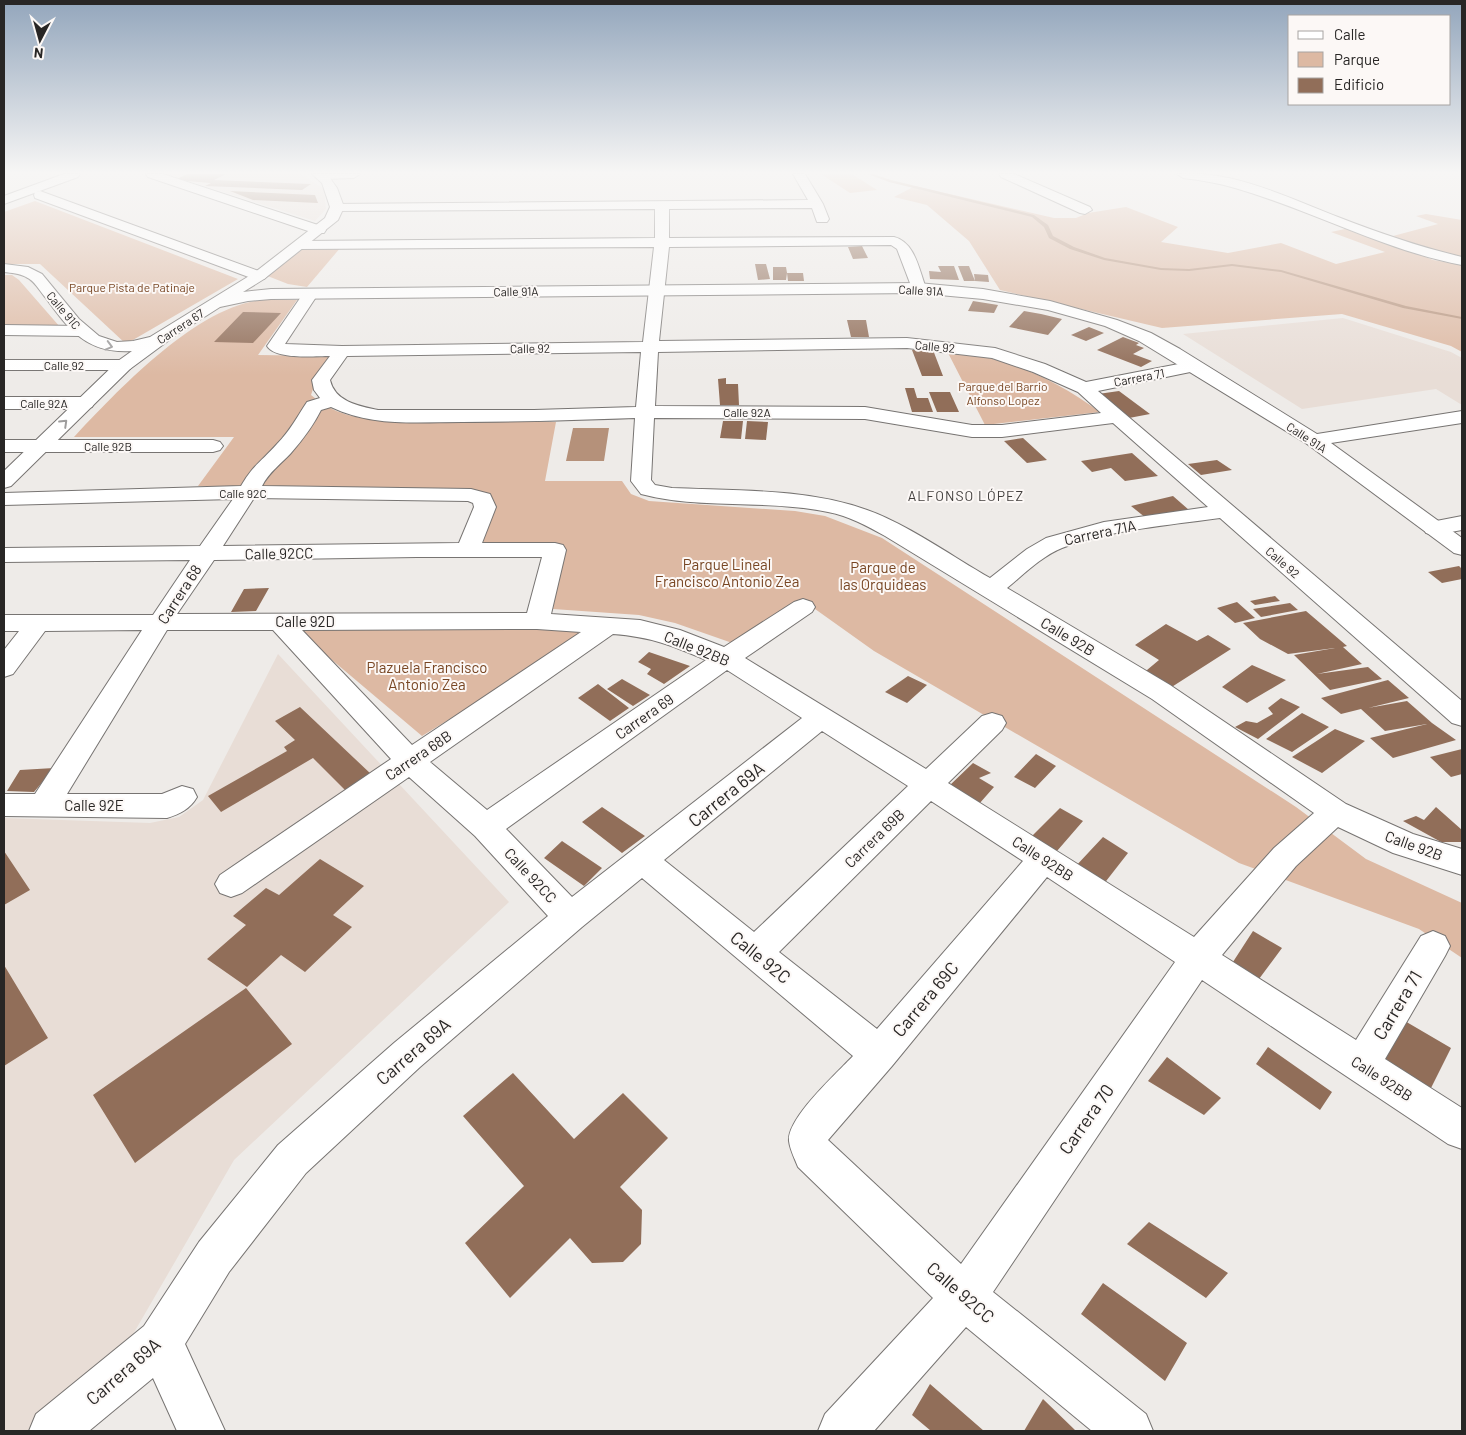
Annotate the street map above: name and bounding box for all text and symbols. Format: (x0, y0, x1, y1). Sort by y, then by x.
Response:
north arrow (15, 15, 65, 65)
legend (1288, 15, 1451, 105)
text: Calle (1334, 25, 1366, 43)
text: N (33, 44, 44, 62)
text: Parque (1334, 50, 1380, 68)
text: Edificio (1334, 75, 1384, 93)
park label: Parque Pista de Patinaje (69, 280, 195, 294)
street label: Calle 91A (898, 282, 944, 298)
street label: Calle 91A (493, 284, 539, 298)
street label: Calle 91C (44, 288, 84, 332)
street label: Carrera 67 (154, 305, 206, 346)
street label: Calle 92 (914, 337, 956, 355)
one-way arrow (104, 340, 113, 351)
street label: Calle 92 (510, 341, 550, 355)
street label: Calle 92 (44, 358, 84, 372)
street label: Carrera 71 (1113, 365, 1165, 389)
park label: Parque del Barrio Alfonso Lopez (958, 379, 1048, 407)
street label: Calle 92A (20, 396, 68, 410)
street label: Calle 92A (723, 405, 771, 419)
street label: Calle 91A (1284, 419, 1330, 455)
one-way arrow (58, 420, 67, 429)
street label: Calle 92B (84, 439, 132, 453)
street label: Calle 92C (219, 486, 267, 500)
district label: ALFONSO LÓPEZ (908, 487, 1024, 504)
street label: Carrera 71A (1062, 516, 1138, 548)
street label: Calle 92CC (245, 543, 313, 563)
street label: Calle 92 (1263, 543, 1303, 581)
park label: Parque Lineal Francisco Antonio Zea (655, 555, 799, 590)
park label: Parque de las Orquideas (839, 558, 927, 593)
street label: Carrera 68 (153, 561, 205, 627)
street label: Calle 92D (275, 612, 335, 630)
street label: Calle 92B (1038, 613, 1098, 659)
street label: Calle 92BB (662, 627, 732, 669)
park label: Plazuela Francisco Antonio Zea (366, 658, 488, 693)
street label: Carrera 69 (611, 689, 677, 743)
street label: Carrera 68B (381, 726, 455, 784)
street label: Carrera 69A (684, 757, 769, 831)
street label: Calle 92E (64, 796, 124, 814)
street label: Carrera 69B (840, 805, 908, 871)
street label: Calle 92B (1383, 826, 1445, 864)
street label: Calle 92BB (1009, 832, 1077, 884)
street label: Calle 92CC (501, 844, 561, 906)
street label: Calle 92C (726, 926, 796, 988)
street label: Carrera 69C (887, 957, 963, 1041)
street label: Carrera 71 (1368, 966, 1426, 1044)
street label: Carrera 69A (371, 1013, 455, 1089)
street label: Calle 92BB (1348, 1052, 1416, 1104)
street label: Carrera 70 (1054, 1080, 1118, 1158)
street label: Calle 92CC (923, 1257, 999, 1327)
street label: Carrera 69A (81, 1333, 165, 1409)

